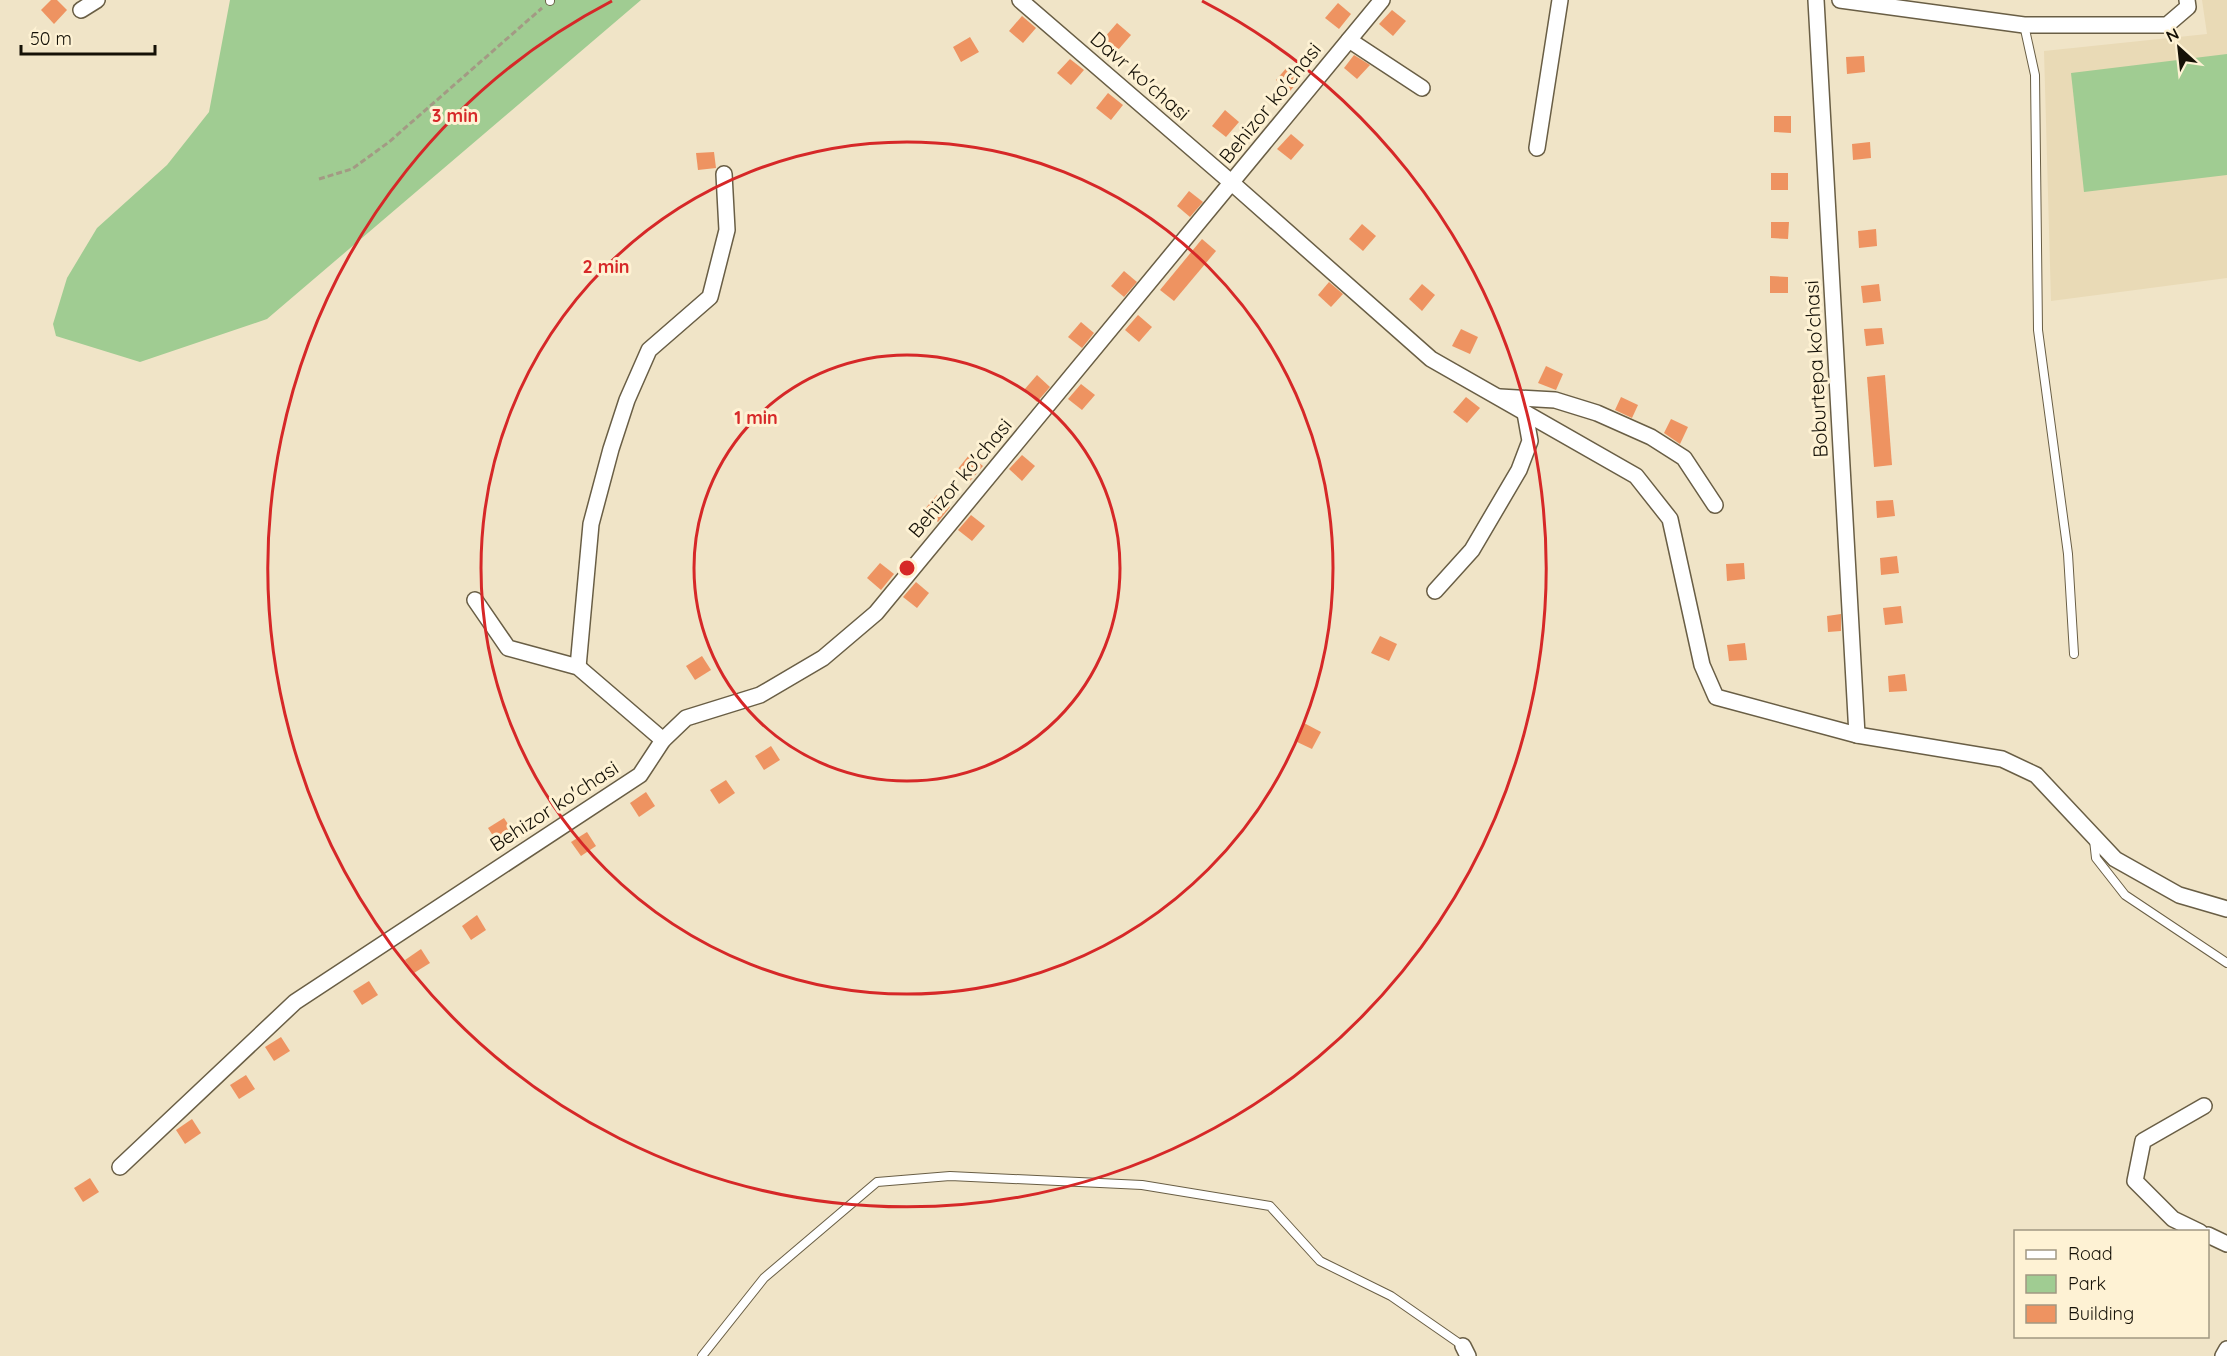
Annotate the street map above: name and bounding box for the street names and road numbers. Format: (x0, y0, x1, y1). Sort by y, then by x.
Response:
street label: Davr ko'chasi (1085, 26, 1195, 126)
street label: Behizor ko'chasi (1213, 37, 1326, 168)
street label: Boburtepa ko'chasi (1798, 280, 1833, 458)
street label: Behizor ko'chasi (902, 413, 1017, 543)
street label: Behizor ko'chasi (485, 755, 623, 856)

